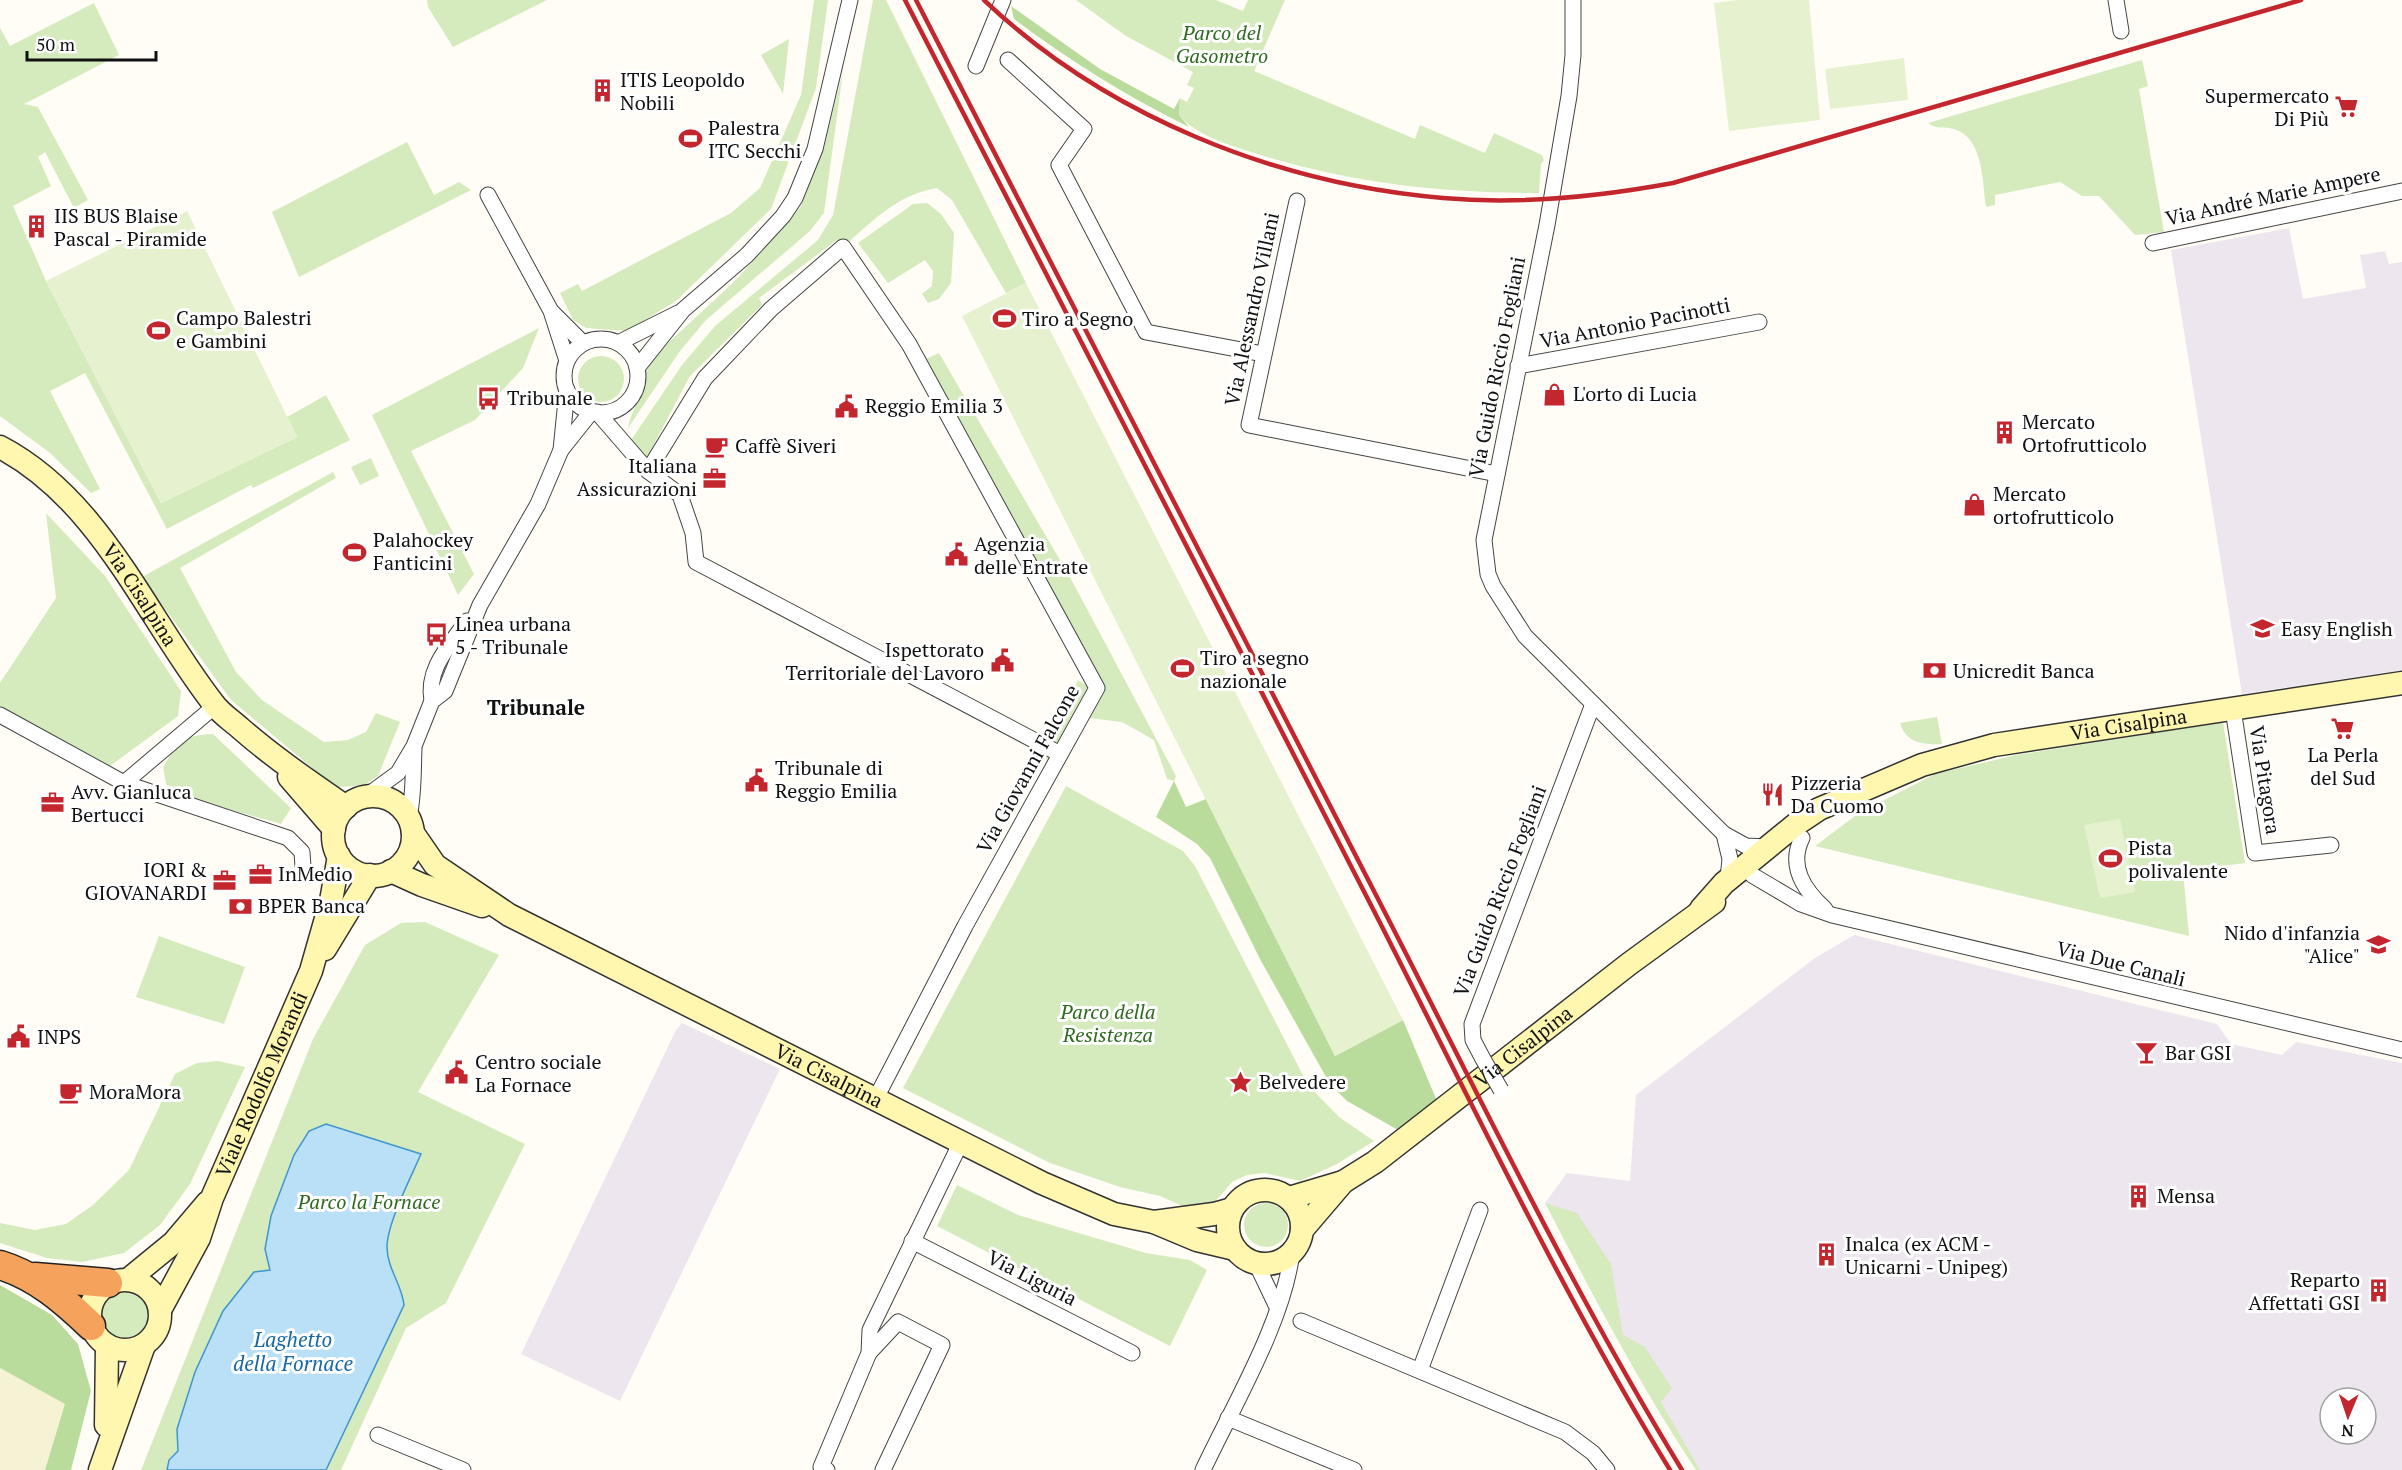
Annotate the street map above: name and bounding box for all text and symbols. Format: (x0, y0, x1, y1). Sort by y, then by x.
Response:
park label: Parco del Gasometro (1176, 19, 1268, 69)
scale bar (27, 24, 156, 62)
text: 50 m (36, 32, 76, 56)
place label: ITIS Leopoldo Nobili (620, 66, 745, 116)
building icon: ITIS Leopoldo Nobili (589, 78, 615, 104)
place label: Supermercato Di Più (2205, 82, 2329, 132)
supermarket icon: Supermercato Di Più (2334, 94, 2360, 120)
place label: Palestra ITC Secchi (708, 114, 802, 164)
sports icon: Palestra ITC Secchi (677, 126, 703, 152)
street label: Via André Marie Ampere (2163, 160, 2383, 232)
place label: IIS BUS Blaise Pascal - Piramide (54, 202, 207, 252)
street label: Via Alessandro Villani (1218, 210, 1285, 408)
building icon: IIS BUS Blaise Pascal - Piramide (23, 214, 49, 240)
street label: Via Guido Riccio Fogliani (1462, 254, 1531, 480)
street label: Via Antonio Pacinotti (1538, 291, 1732, 354)
place label: Campo Balestri e Gambini (176, 304, 312, 354)
place label: Tiro a Segno (1022, 305, 1133, 332)
sports icon: Tiro a Segno (991, 306, 1017, 332)
sports icon: Campo Balestri e Gambini (145, 317, 171, 343)
place label: L'orto di Lucia (1573, 380, 1697, 407)
shop icon: L'orto di Lucia (1542, 381, 1568, 407)
place label: Tribunale (507, 384, 593, 411)
bus stop icon: Tribunale (476, 385, 502, 411)
place label: Reggio Emilia 3 (865, 392, 1003, 419)
public building icon: Reggio Emilia 3 (834, 393, 860, 419)
place label: Mercato Ortofrutticolo (2022, 408, 2147, 458)
building icon: Mercato Ortofrutticolo (1991, 420, 2017, 446)
place label: Caffè Siveri (735, 432, 837, 459)
cafe icon: Caffè Siveri (704, 433, 730, 459)
place label: Italiana Assicurazioni (577, 452, 697, 502)
office icon: Italiana Assicurazioni (702, 465, 728, 491)
place label: Mercato ortofrutticolo (1993, 480, 2114, 530)
shop icon: Mercato ortofrutticolo (1962, 492, 1988, 518)
place label: Palahockey Fanticini (373, 526, 474, 576)
place label: Agenzia delle Entrate (974, 530, 1088, 580)
street label: Via Cisalpina (97, 538, 184, 651)
sports icon: Palahockey Fanticini (342, 539, 368, 565)
public building icon: Agenzia delle Entrate (943, 542, 969, 568)
place label: Linea urbana 5 - Tribunale (455, 610, 571, 660)
place label: Easy English (2281, 615, 2393, 642)
school or university icon: Easy English (2250, 616, 2276, 642)
bus stop icon: Linea urbana 5 - Tribunale (424, 622, 450, 648)
place label: Ispettorato Territoriale del Lavoro (786, 636, 984, 686)
place label: Tiro a segno nazionale (1200, 644, 1309, 694)
public building icon: Ispettorato Territoriale del Lavoro (989, 648, 1015, 674)
sports icon: Tiro a segno nazionale (1169, 656, 1195, 682)
place label: Unicredit Banca (1953, 657, 2095, 684)
bank icon: Unicredit Banca (1922, 658, 1948, 684)
street label: Via Giovanni Falcone (970, 680, 1085, 858)
district label: Tribunale (487, 693, 585, 721)
street label: Via Cisalpina (2068, 702, 2189, 746)
supermarket icon: La Perla del Sud (2330, 715, 2356, 741)
street label: Via Pitagora (2244, 724, 2287, 836)
place label: La Perla del Sud (2307, 741, 2379, 791)
place label: Tribunale di Reggio Emilia (775, 754, 897, 804)
public building icon: Tribunale di Reggio Emilia (744, 767, 770, 793)
place label: Pizzeria Da Cuomo (1791, 769, 1884, 819)
place label: Avv. Gianluca Bertucci (71, 778, 192, 828)
street label: Via Guido Riccio Fogliani (1447, 781, 1552, 1000)
restaurant icon: Pizzeria Da Cuomo (1760, 781, 1786, 807)
office icon: Avv. Gianluca Bertucci (40, 790, 66, 816)
place label: Pista polivalente (2128, 834, 2228, 884)
sports icon: Pista polivalente (2097, 846, 2123, 872)
place label: IORI & GIOVANARDI (85, 856, 207, 906)
place label: InMedio (278, 860, 353, 887)
office icon: InMedio (247, 861, 273, 887)
office icon: IORI & GIOVANARDI (212, 868, 238, 894)
place label: BPER Banca (258, 892, 365, 919)
bank icon: BPER Banca (227, 893, 253, 919)
place label: Nido d'infanzia "Alice" (2224, 919, 2360, 969)
school or university icon: Nido d'infanzia "Alice" (2365, 931, 2391, 957)
street label: Via Due Canali (2054, 934, 2189, 993)
street label: Viale Rodolfo Morandi (209, 987, 314, 1181)
park label: Parco della Resistenza (1060, 998, 1156, 1048)
street label: Via Cisalpina (1468, 999, 1578, 1093)
place label: INPS (37, 1023, 81, 1050)
public building icon: INPS (6, 1024, 32, 1050)
street label: Via Cisalpina (770, 1037, 888, 1114)
place label: Bar GSI (2165, 1039, 2231, 1066)
bar icon: Bar GSI (2134, 1040, 2160, 1066)
place label: Centro sociale La Fornace (475, 1048, 602, 1098)
public building icon: Centro sociale La Fornace (444, 1060, 470, 1086)
place label: Belvedere (1259, 1068, 1346, 1095)
place icon: Belvedere (1228, 1069, 1254, 1095)
place label: MoraMora (89, 1078, 181, 1105)
cafe icon: MoraMora (58, 1079, 84, 1105)
place label: Mensa (2157, 1182, 2215, 1209)
building icon: Mensa (2126, 1183, 2152, 1209)
park label: Parco la Fornace (297, 1188, 440, 1215)
place label: Inalca (ex ACM - Unicarni - Unipeg) (1845, 1230, 2008, 1280)
building icon: Inalca (ex ACM - Unicarni - Unipeg) (1814, 1242, 1840, 1268)
street label: Via Liguria (983, 1243, 1082, 1312)
place label: Reparto Affettati GSI (2248, 1266, 2360, 1316)
building icon: Reparto Affettati GSI (2365, 1278, 2391, 1304)
water label: Laghetto della Fornace (233, 1325, 354, 1377)
north arrow (2318, 1386, 2378, 1446)
text: N (2341, 1420, 2354, 1442)

